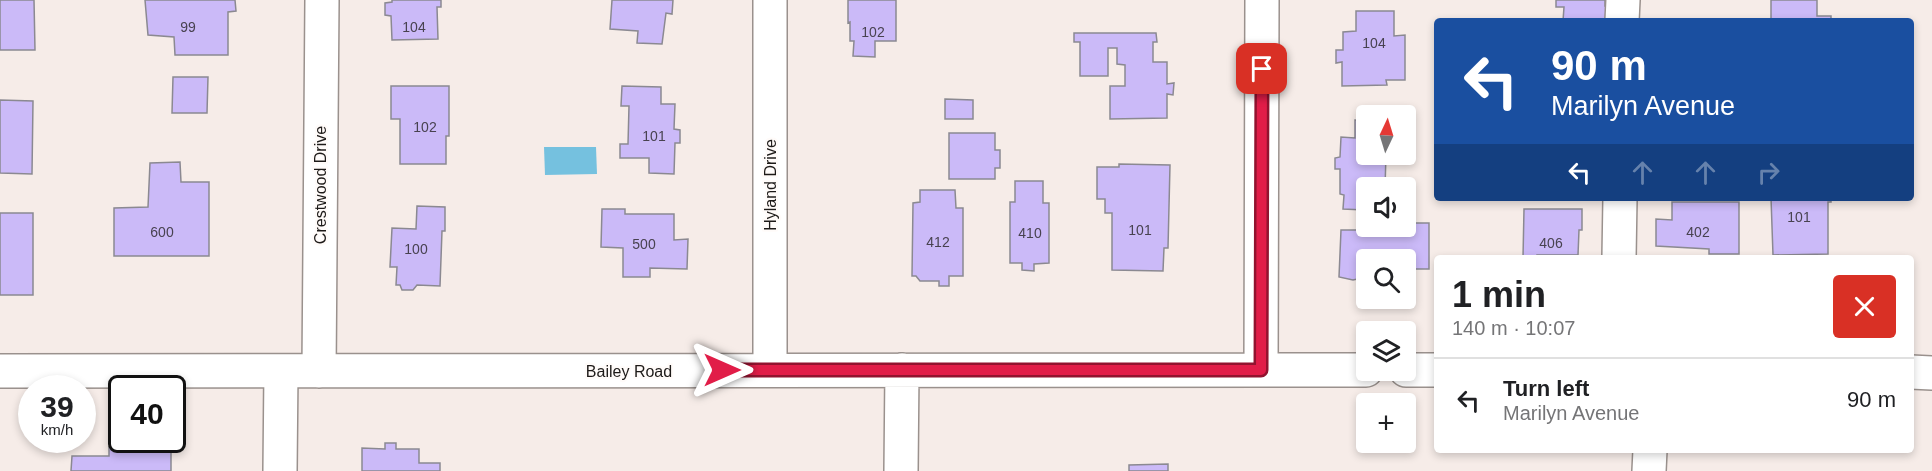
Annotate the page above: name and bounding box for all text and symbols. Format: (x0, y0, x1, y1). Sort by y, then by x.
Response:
house number: 99 (180, 19, 196, 35)
house number: 104 (402, 19, 426, 35)
house number: 102 (861, 24, 885, 40)
house number: 104 (1362, 35, 1386, 51)
icon: left (1452, 42, 1530, 120)
text: 90 m (1551, 42, 1647, 89)
pin (1236, 43, 1287, 94)
icon: arrive (1245, 52, 1278, 85)
text: Marilyn Avenue (1551, 91, 1735, 121)
north arrow (1356, 105, 1416, 165)
map controls (1356, 105, 1416, 453)
house number: 102 (413, 119, 437, 135)
street label: Crestwood Drive (312, 126, 329, 244)
house number: 101 (642, 128, 666, 144)
street label: Hyland Drive (762, 139, 779, 231)
icon: left (1563, 156, 1596, 189)
icon: ahead (1626, 156, 1659, 189)
icon: ahead (1689, 156, 1722, 189)
icon: right (1752, 156, 1785, 189)
button: sound (1356, 177, 1416, 237)
house number: 101 (1787, 209, 1811, 225)
house number: 101 (1128, 222, 1152, 238)
house number: 600 (150, 224, 174, 240)
house number: 402 (1686, 224, 1710, 240)
house number: 410 (1018, 225, 1042, 241)
house number: 412 (926, 234, 950, 250)
house number: 406 (1539, 235, 1563, 251)
house number: 500 (632, 236, 656, 252)
house number: 100 (404, 241, 428, 257)
button: search (1356, 249, 1416, 309)
text: 1 min (1452, 274, 1546, 315)
button: close (1833, 275, 1896, 338)
text: 140 m · 10:07 (1452, 317, 1575, 339)
button: layers (1356, 321, 1416, 381)
position arrow (690, 338, 754, 402)
street label: Bailey Road (586, 363, 672, 380)
speed limit sign: 40 (108, 375, 186, 453)
text: Turn left (1503, 376, 1589, 401)
icon: left (1452, 384, 1485, 417)
text: 90 m (1847, 387, 1896, 412)
text: 39 (40, 390, 74, 423)
button: + (1356, 393, 1416, 453)
text: Marilyn Avenue (1503, 402, 1639, 424)
text: km/h (41, 421, 73, 438)

